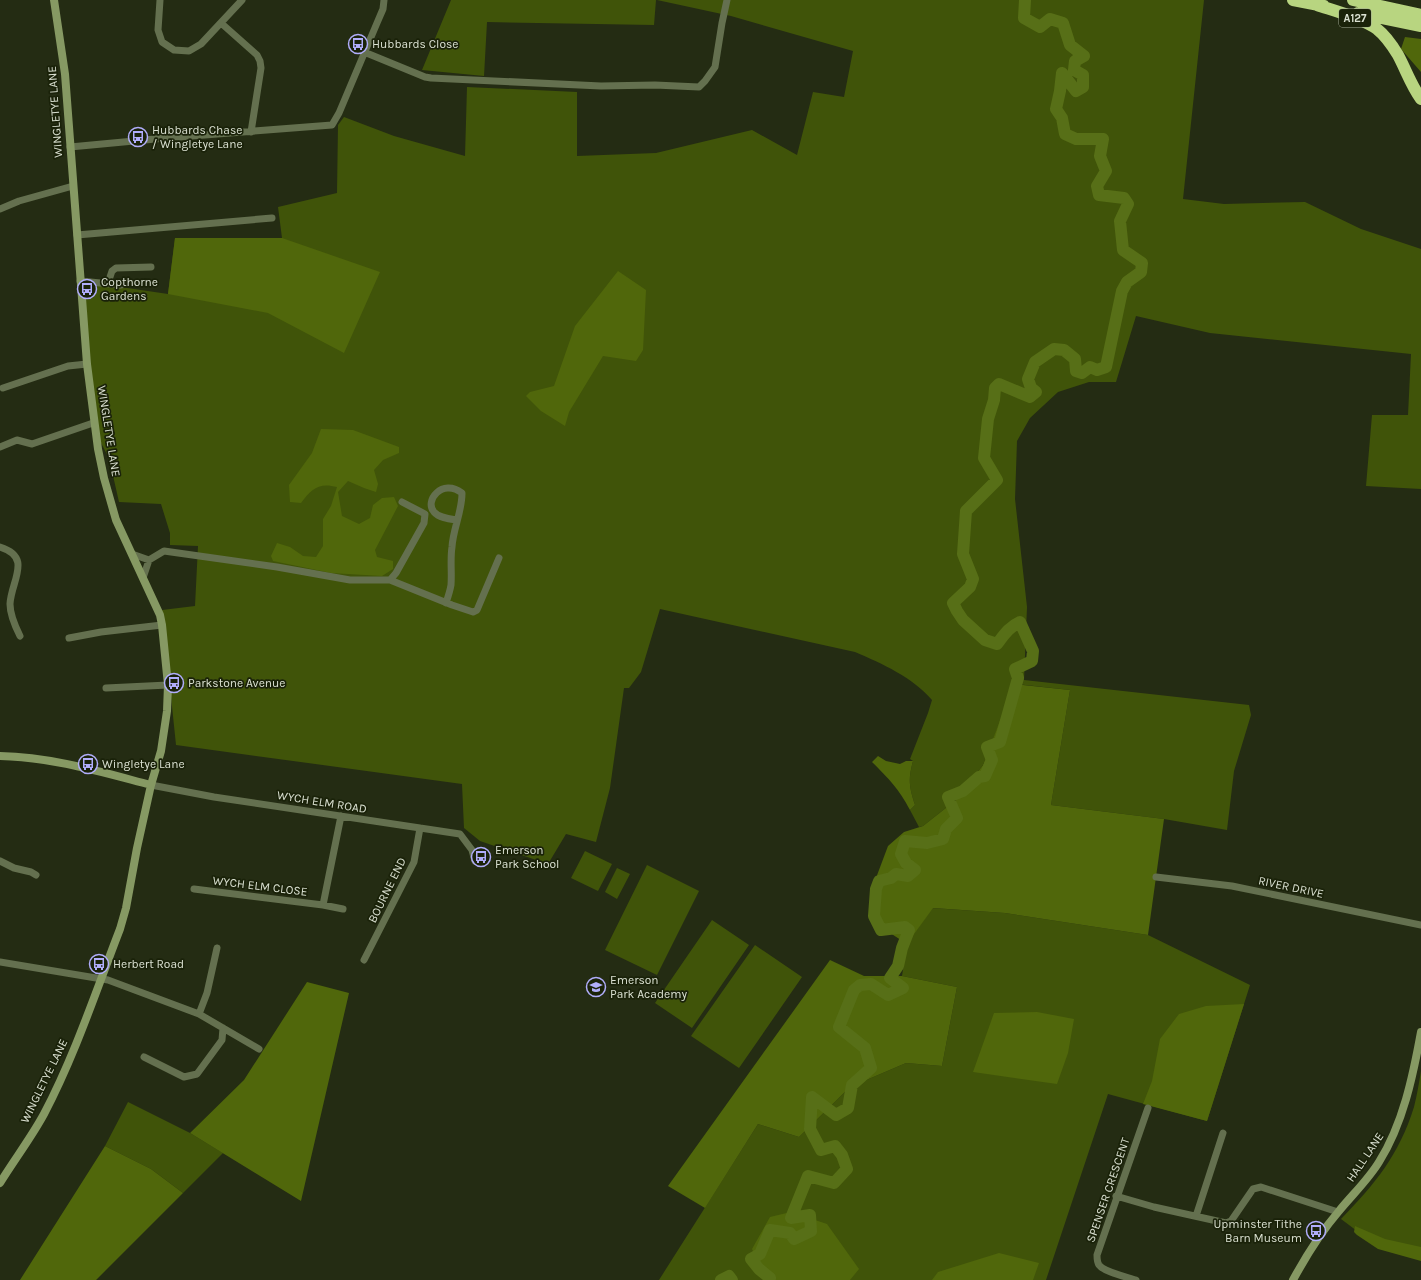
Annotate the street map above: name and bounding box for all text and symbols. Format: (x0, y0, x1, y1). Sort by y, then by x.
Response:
road number: A127 (1339, 9, 1371, 27)
bus stop icon: Hubbards Close (347, 33, 369, 55)
place label: Hubbards Close (372, 37, 458, 51)
street label: WINGLETYE LANE (45, 66, 65, 158)
place label: Hubbards Chase / Wingletye Lane (152, 123, 243, 151)
bus stop icon: Hubbards Chase / Wingletye Lane (127, 126, 149, 148)
place label: Copthorne Gardens (101, 275, 158, 303)
bus stop icon: Copthorne Gardens (76, 278, 98, 300)
street label: WINGLETYE LANE (95, 384, 123, 478)
bus stop icon: Parkstone Avenue (163, 672, 185, 694)
place label: Parkstone Avenue (188, 676, 285, 690)
bus stop icon: Wingletye Lane (77, 753, 99, 775)
place label: Wingletye Lane (102, 757, 185, 771)
street label: WYCH ELM ROAD (276, 788, 368, 816)
place label: Emerson Park School (495, 843, 559, 871)
bus stop icon: Emerson Park School (470, 846, 492, 868)
street label: BOURNE END (365, 855, 409, 925)
street label: WYCH ELM CLOSE (212, 873, 308, 899)
street label: RIVER DRIVE (1257, 873, 1325, 901)
bus stop icon: Herbert Road (88, 953, 110, 975)
place label: Herbert Road (113, 957, 184, 971)
place label: Emerson Park Academy (610, 973, 687, 1001)
school or university icon: Emerson Park Academy (585, 976, 607, 998)
street label: WINGLETYE LANE (18, 1037, 70, 1125)
street label: HALL LANE (1343, 1130, 1387, 1184)
street label: SPENSER CRESCENT (1083, 1136, 1133, 1244)
place label: Upminster Tithe Barn Museum (1213, 1217, 1302, 1245)
bus stop icon: Upminster Tithe Barn Museum (1305, 1220, 1327, 1242)

